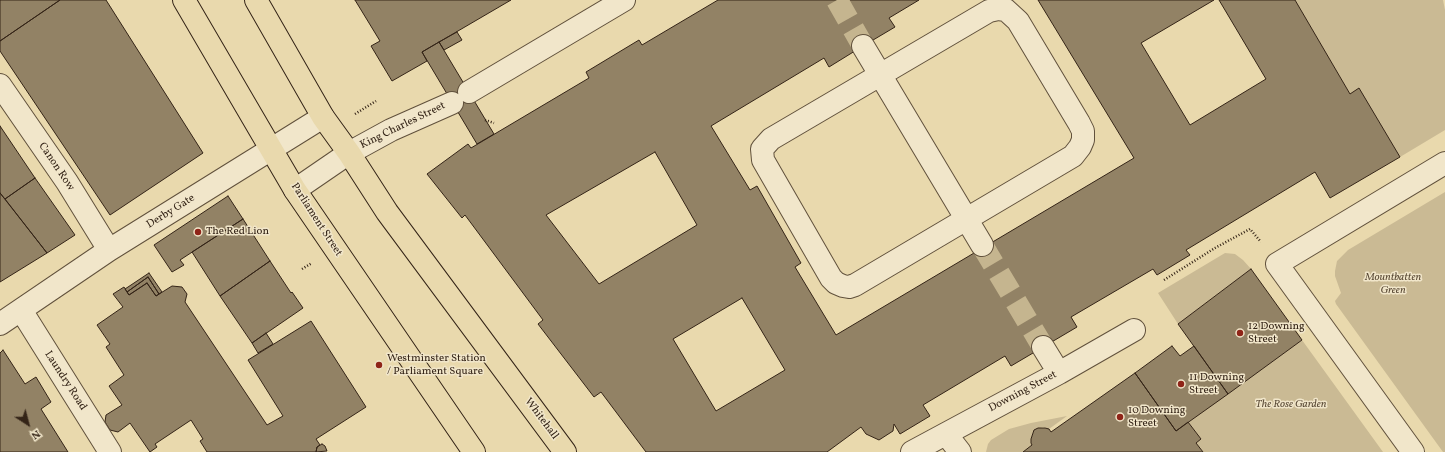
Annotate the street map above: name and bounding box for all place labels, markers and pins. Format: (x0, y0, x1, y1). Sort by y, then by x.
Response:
place label: The Red Lion (206, 225, 269, 239)
marker: The Red Lion (193, 227, 203, 237)
place label: 12 Downing Street (1248, 320, 1305, 346)
marker: 12 Downing Street (1235, 328, 1245, 338)
place label: Westminster Station / Parliament Square (387, 352, 486, 378)
marker: Westminster Station / Parliament Square (374, 360, 384, 370)
place label: 11 Downing Street (1189, 371, 1244, 397)
marker: 11 Downing Street (1176, 379, 1186, 389)
place label: 10 Downing Street (1128, 404, 1185, 430)
marker: 10 Downing Street (1115, 412, 1125, 422)

